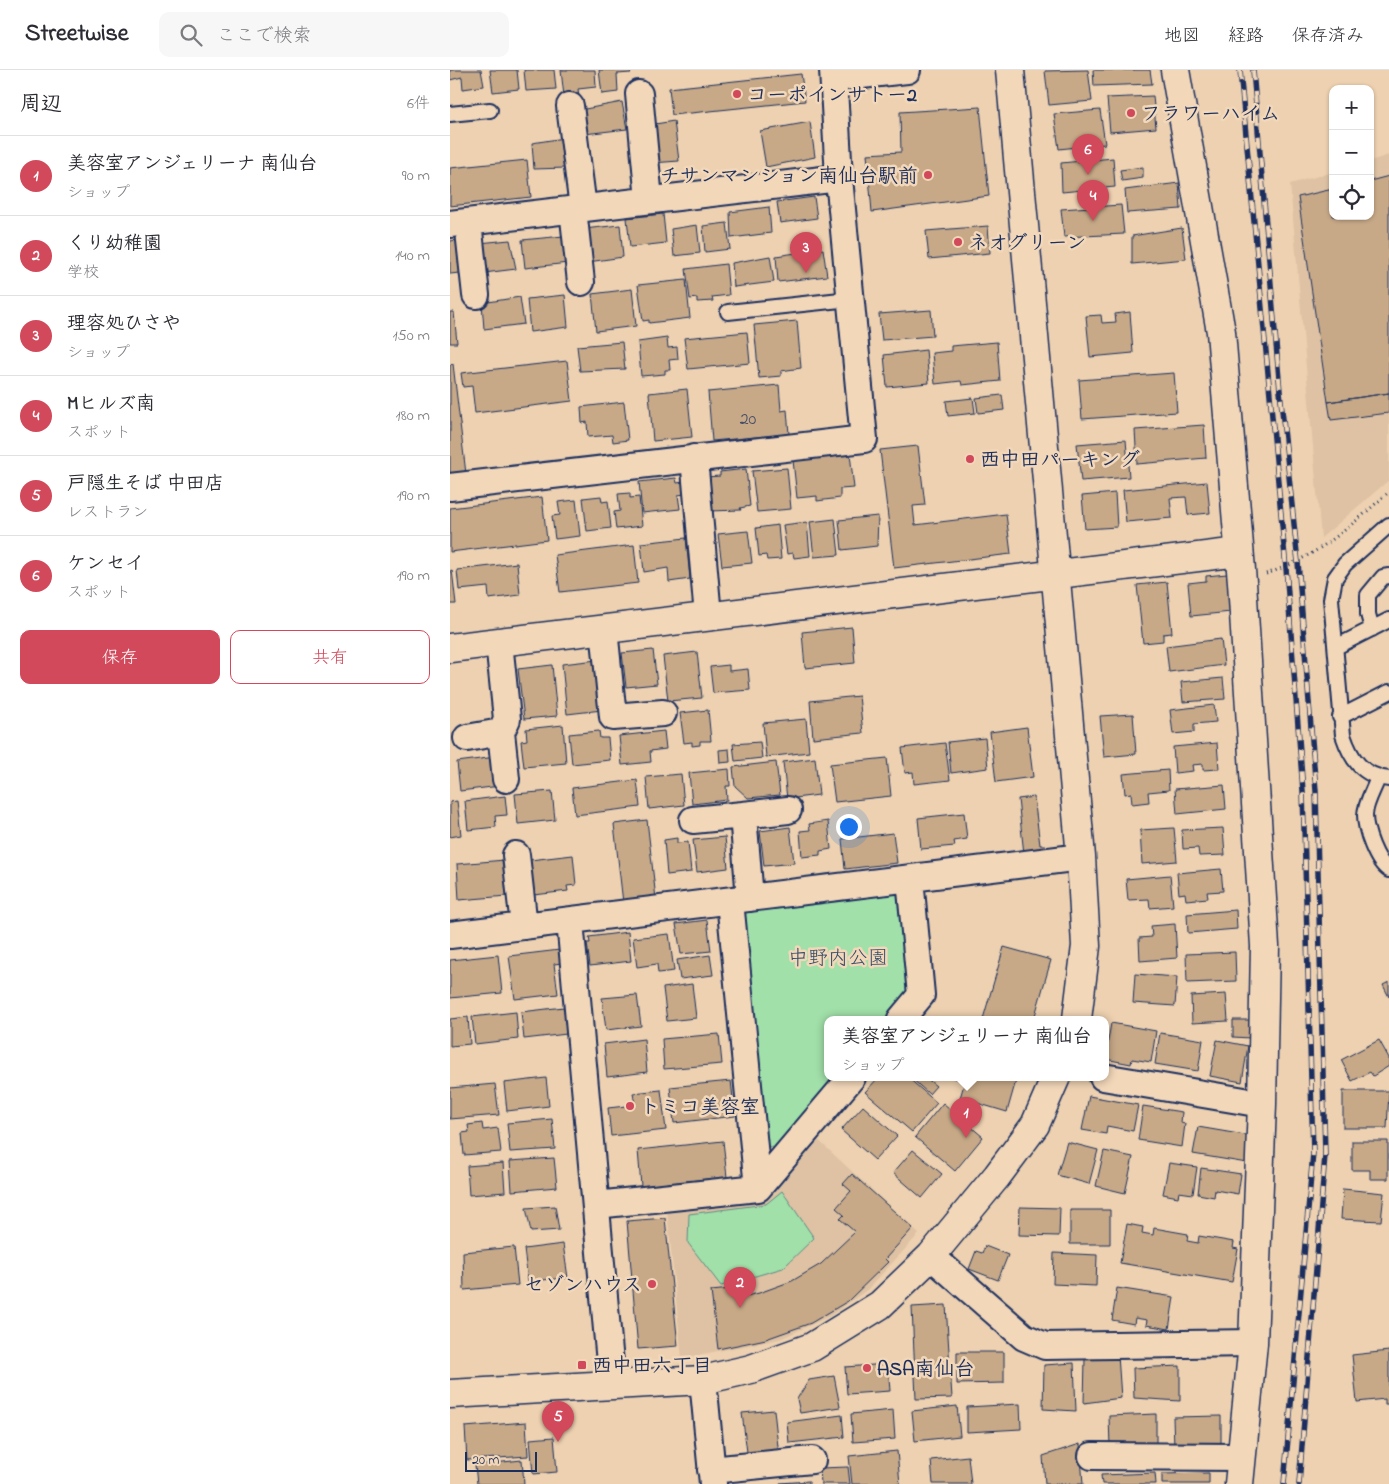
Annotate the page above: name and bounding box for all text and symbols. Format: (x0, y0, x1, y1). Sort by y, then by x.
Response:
search box (159, 12, 509, 57)
text: Streetwise (25, 17, 129, 52)
icon: search (177, 21, 205, 49)
text: ここで検索 (217, 23, 312, 50)
text: 地図 (1164, 24, 1200, 50)
text: 経路 (1228, 24, 1264, 50)
text: 保存済み (1292, 24, 1364, 50)
place label: コーポインサトー2 (747, 82, 917, 111)
map controls (1329, 85, 1374, 220)
button: + (1329, 85, 1374, 130)
marker: コーポインサトー2 (731, 88, 743, 100)
text: 周辺 (20, 90, 62, 120)
text: 6件 (407, 92, 430, 116)
place label: フラワーハイム (1141, 101, 1280, 130)
marker: フラワーハイム (1125, 107, 1137, 119)
button: − (1329, 130, 1374, 175)
pin: 6 (1072, 134, 1104, 175)
text: 美容室アンジェリーナ 南仙台 (67, 151, 317, 178)
place label: チサンマンション南仙台駅前 (660, 163, 918, 192)
text: 1 (33, 164, 39, 188)
text: 90 m (402, 164, 430, 188)
marker: チサンマンション南仙台駅前 (922, 169, 934, 181)
button: locate (1329, 175, 1374, 220)
pin: 4 (1077, 180, 1109, 221)
text: ショップ (67, 181, 130, 205)
place label: ネオグリーン (968, 230, 1086, 259)
text: くり幼稚園 (67, 231, 162, 258)
pin: 3 (790, 232, 822, 273)
marker: ネオグリーン (952, 236, 964, 248)
text: 2 (32, 244, 40, 268)
text: 140 m (395, 244, 430, 268)
text: 学校 (67, 261, 99, 285)
text: 理容処ひさや (67, 311, 181, 338)
text: 3 (33, 324, 39, 348)
text: 150 m (392, 324, 430, 348)
text: ショップ (67, 341, 130, 365)
text: Mヒルズ南 (67, 391, 155, 418)
text: 4 (33, 404, 39, 428)
text: 180 m (396, 404, 430, 428)
house number: 20 (740, 407, 757, 433)
text: スポット (67, 421, 131, 445)
place label: 西中田パーキング (980, 447, 1140, 476)
marker: 西中田パーキング (964, 453, 976, 465)
text: 戸隠生そば 中田店 (67, 471, 224, 498)
text: 5 (31, 484, 41, 508)
text: 190 m (397, 484, 430, 508)
text: レストラン (67, 501, 148, 525)
text: ケンセイ (67, 551, 144, 578)
text: 6 (32, 564, 40, 588)
text: 190 m (397, 564, 430, 588)
text: スポット (67, 581, 131, 605)
button: 保存 (20, 630, 220, 684)
button: 共有 (230, 630, 430, 684)
your location (836, 814, 862, 840)
park label: 中野内公園 (788, 945, 888, 974)
popup (824, 1016, 1109, 1081)
text: 美容室アンジェリーナ 南仙台 (841, 1024, 1092, 1051)
text: ショップ (841, 1054, 905, 1078)
place label: トミコ美容室 (640, 1094, 760, 1123)
pin: 1 (950, 1097, 982, 1138)
marker: トミコ美容室 (624, 1100, 636, 1112)
pin: 2 (724, 1267, 756, 1308)
place label: セゾンハウス (524, 1272, 642, 1301)
marker: セゾンハウス (646, 1278, 658, 1290)
place label: 西中田六丁目 (592, 1353, 712, 1382)
place label: ASA南仙台 (877, 1356, 974, 1385)
marker: 西中田六丁目 (576, 1359, 588, 1371)
marker: ASA南仙台 (861, 1362, 873, 1374)
pin: 5 (542, 1401, 574, 1442)
scale bar (465, 1449, 538, 1472)
text: 20 m (472, 1450, 499, 1471)

